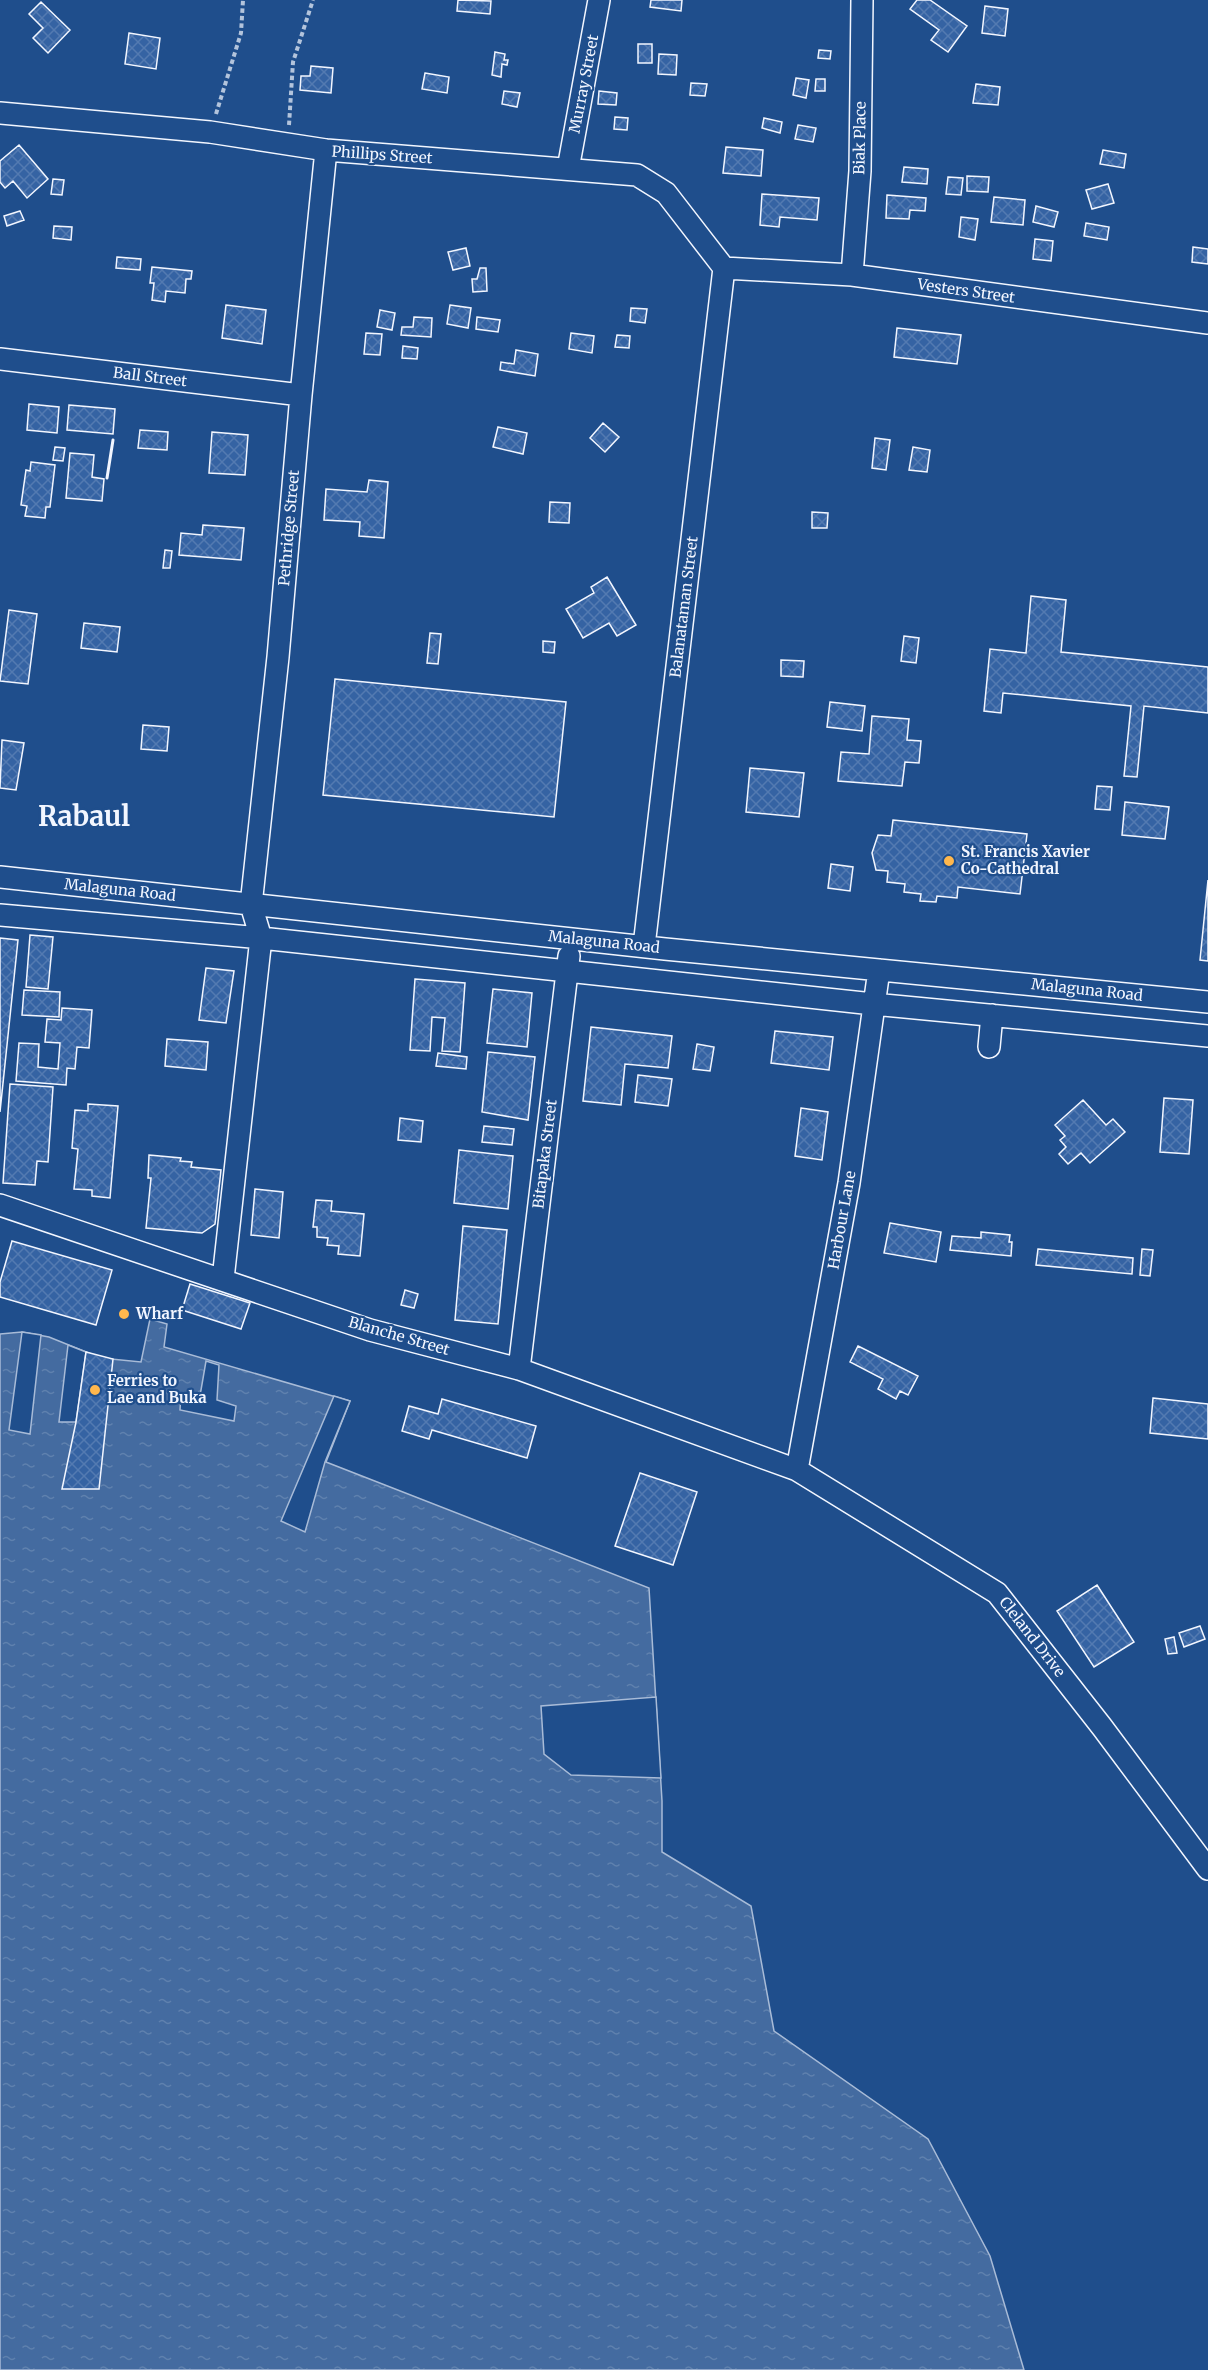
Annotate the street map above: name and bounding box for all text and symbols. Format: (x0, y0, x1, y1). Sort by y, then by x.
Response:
street label: Murray Street (565, 33, 602, 135)
street label: Biak Place (849, 101, 870, 175)
street label: Phillips Street (331, 141, 433, 168)
street label: Vesters Street (915, 274, 1016, 307)
street label: Ball Street (112, 363, 188, 390)
street label: Pethridge Street (274, 469, 303, 587)
street label: Balanataman Street (665, 535, 702, 679)
district label: Rabaul (38, 799, 130, 833)
place label: St. Francis Xavier Co-Cathedral (961, 842, 1090, 878)
marker: St. Francis Xavier Co-Cathedral (942, 854, 956, 868)
street label: Malaguna Road (63, 874, 177, 905)
street label: Malaguna Road (547, 926, 661, 957)
street label: Malaguna Road (1030, 974, 1144, 1005)
street label: Bitapaka Street (528, 1098, 561, 1210)
street label: Harbour Lane (823, 1169, 860, 1271)
place label: Wharf (135, 1304, 184, 1323)
marker: Wharf (117, 1307, 131, 1321)
street label: Blanche Street (346, 1312, 452, 1359)
place label: Ferries to Lae and Buka (107, 1371, 207, 1407)
marker: Ferries to Lae and Buka (88, 1383, 102, 1397)
street label: Cleland Drive (995, 1593, 1070, 1681)

